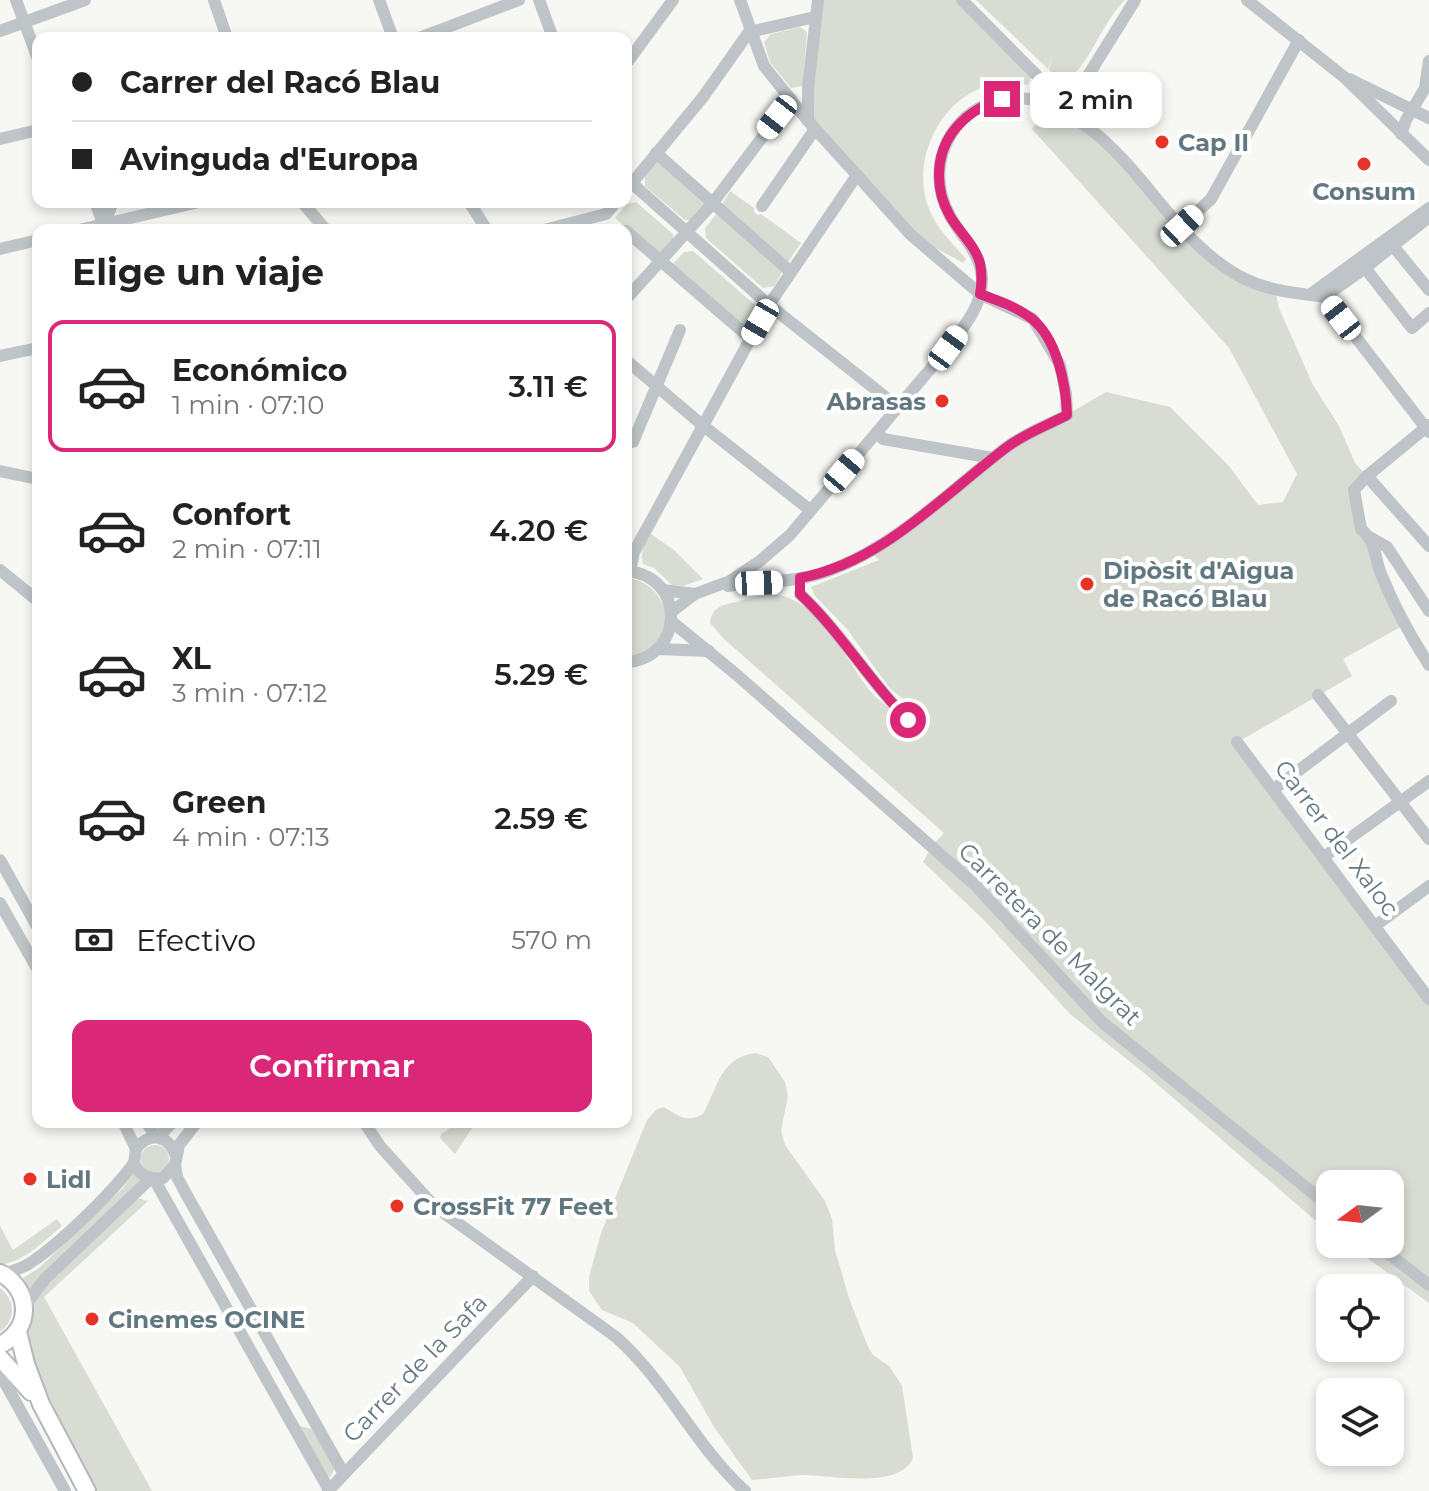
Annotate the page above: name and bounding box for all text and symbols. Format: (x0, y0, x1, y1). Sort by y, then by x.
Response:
text: Carrer del Racó Blau (120, 64, 440, 101)
callout: 2 min (1030, 71, 1162, 127)
route end (984, 81, 1020, 117)
text: 2 min (1058, 84, 1134, 116)
car (753, 91, 801, 143)
place label: Cap II (1178, 128, 1249, 157)
marker: Cap II (1153, 133, 1171, 151)
text: Avinguda d'Europa (120, 141, 419, 178)
marker: Consum (1355, 155, 1373, 173)
place label: Consum (1312, 177, 1416, 206)
car (1156, 201, 1208, 251)
text: Elige un viaje (72, 250, 324, 294)
car (1317, 292, 1365, 344)
car (738, 295, 782, 349)
car (924, 322, 972, 374)
icon: car (76, 350, 148, 422)
text: Económico (172, 352, 347, 389)
text: 3.11 € (508, 368, 588, 405)
place label: Abrasas (826, 387, 926, 416)
text: 1 min · 07:10 (172, 389, 324, 421)
marker: Abrasas (933, 392, 951, 410)
car (819, 445, 869, 497)
icon: car (76, 494, 148, 566)
text: Confort (172, 496, 291, 533)
text: 4.20 € (489, 512, 588, 549)
text: 2 min · 07:11 (172, 533, 322, 565)
place label: Dipòsit d'Aigua de Racó Blau (1103, 556, 1294, 613)
car (735, 570, 783, 596)
marker: Dipòsit d'Aigua de Racó Blau (1078, 575, 1096, 593)
icon: car (76, 638, 148, 710)
text: XL (172, 640, 211, 677)
text: 5.29 € (494, 656, 588, 693)
text: 3 min · 07:12 (172, 677, 327, 709)
route start (890, 702, 926, 738)
street label: Carrer del Xaloc (1269, 754, 1405, 922)
icon: car (76, 782, 148, 854)
text: Green (172, 784, 266, 821)
text: 2.59 € (494, 800, 588, 837)
text: 4 min · 07:13 (172, 821, 330, 853)
street label: Carretera de Malgrat (953, 837, 1148, 1032)
icon: cash (72, 918, 116, 962)
text: Efectivo (136, 922, 256, 959)
text: 570 m (511, 924, 592, 956)
button: Confirmar (72, 1020, 592, 1112)
place label: Lidl (46, 1165, 92, 1194)
marker: Lidl (21, 1170, 39, 1188)
north arrow (1316, 1170, 1404, 1258)
map controls (1316, 1170, 1404, 1466)
place label: CrossFit 77 Feet (413, 1192, 614, 1221)
marker: CrossFit 77 Feet (388, 1197, 406, 1215)
button: locate (1316, 1274, 1404, 1362)
street label: Carrer de la Safa (337, 1288, 493, 1448)
place label: Cinemes OCINE (108, 1305, 305, 1334)
marker: Cinemes OCINE (83, 1310, 101, 1328)
button: layers (1316, 1378, 1404, 1466)

